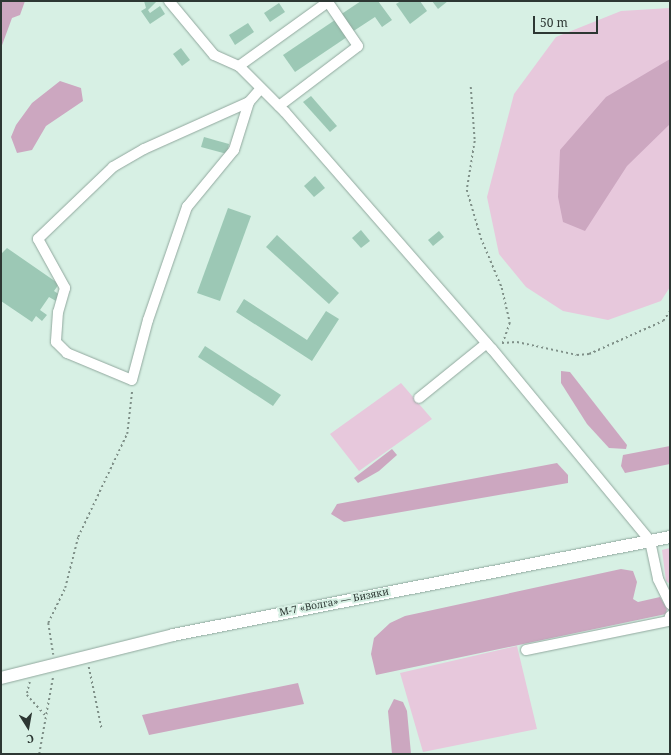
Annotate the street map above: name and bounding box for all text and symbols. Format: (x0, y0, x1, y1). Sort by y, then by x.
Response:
scale bar (535, 8, 600, 34)
text: 50 m (540, 14, 568, 31)
street label: М-7 «Волга» — Бизяки (278, 585, 390, 619)
north arrow (8, 707, 48, 747)
text: С (25, 731, 35, 747)

